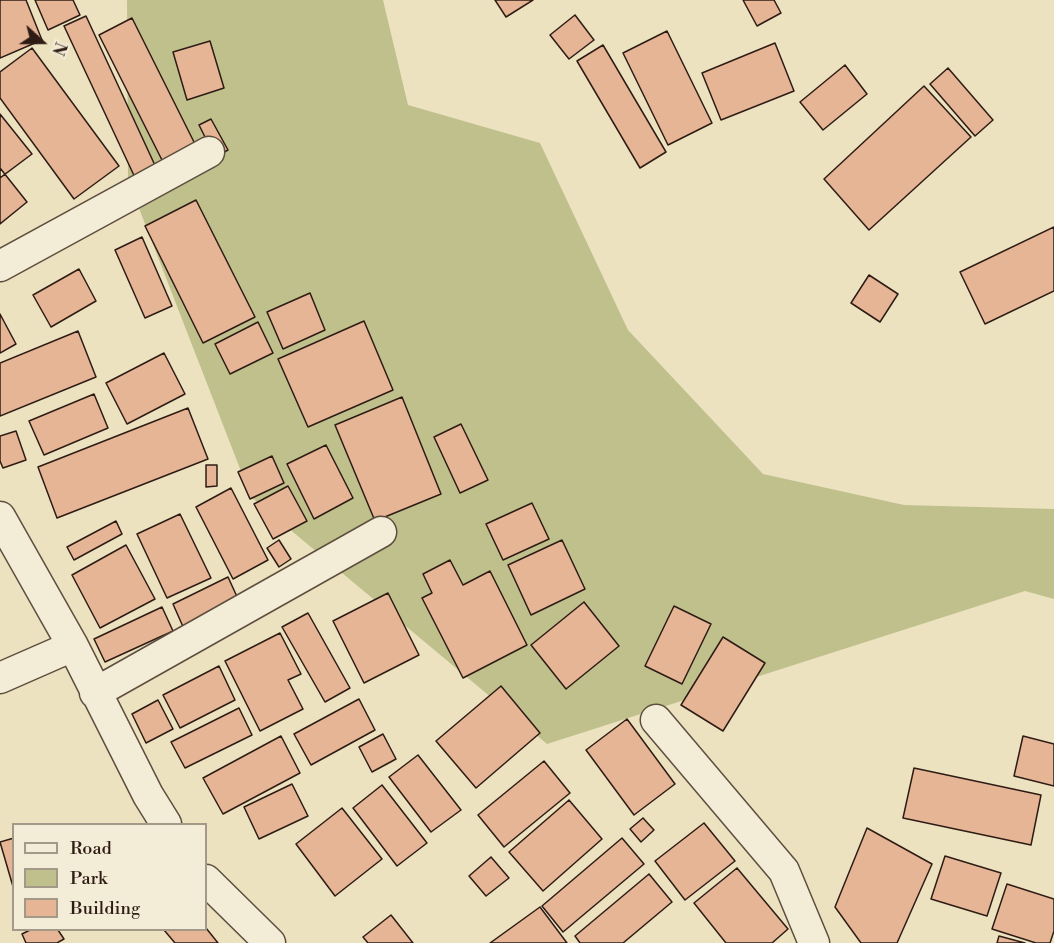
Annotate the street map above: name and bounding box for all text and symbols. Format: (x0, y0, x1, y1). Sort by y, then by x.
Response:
north arrow (12, 12, 72, 72)
text: N (47, 39, 70, 58)
legend (12, 823, 207, 931)
text: Road (70, 837, 112, 860)
text: Park (70, 867, 107, 890)
text: Building (70, 897, 140, 920)

